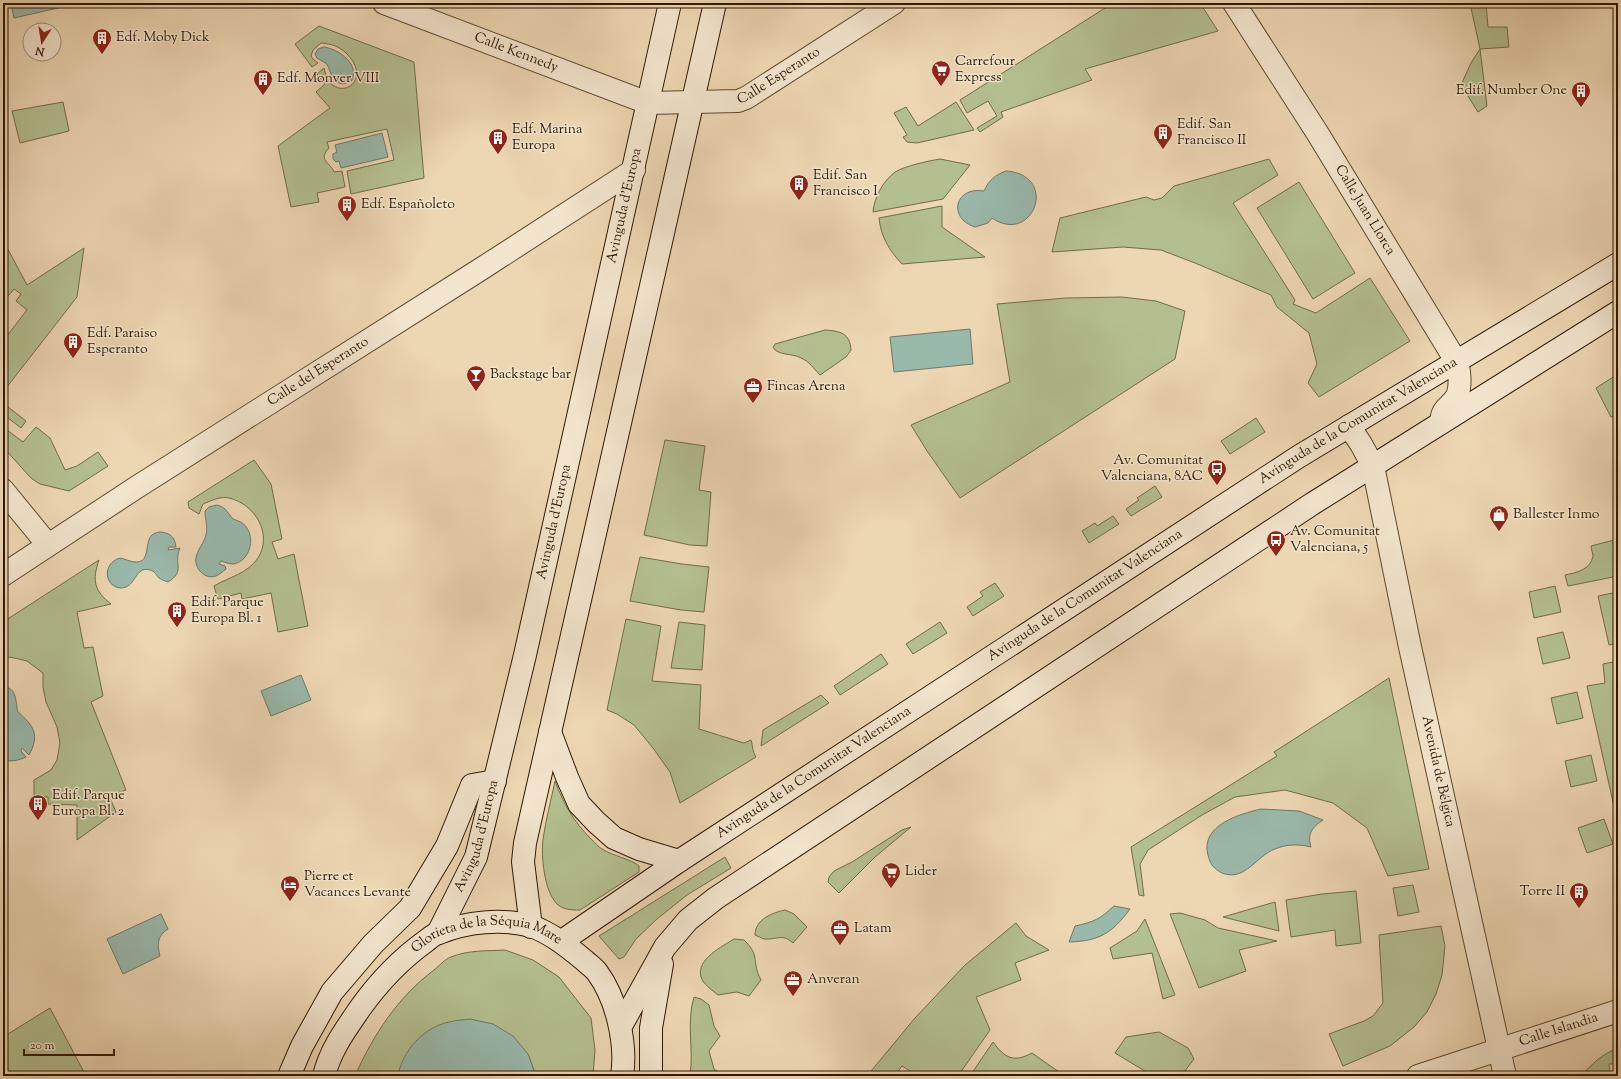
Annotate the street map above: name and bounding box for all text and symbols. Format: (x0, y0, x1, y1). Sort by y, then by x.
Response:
north arrow (22, 22, 62, 62)
building icon: Edf. Moby Dick (91, 27, 113, 55)
place label: Edf. Moby Dick (116, 28, 210, 48)
street label: Calle Kennedy (471, 28, 561, 78)
text: N (34, 42, 47, 60)
street label: Calle Esperanto (734, 43, 825, 110)
place label: Carrefour Express (955, 52, 1016, 88)
supermarket icon: Carrefour Express (930, 59, 952, 87)
building icon: Edf. Monver VIII (252, 68, 274, 96)
place label: Edf. Monver VIII (277, 69, 380, 89)
building icon: Edif. Number One (1570, 80, 1592, 108)
place label: Edif. Number One (1456, 81, 1567, 101)
place label: Edif. San Francisco II (1177, 115, 1247, 151)
place label: Edf. Marina Europa (512, 120, 583, 156)
building icon: Edif. San Francisco II (1152, 122, 1174, 150)
building icon: Edf. Marina Europa (487, 127, 509, 155)
street label: Avinguda d'Europa (602, 146, 648, 265)
street label: Calle Juan Llorca (1329, 161, 1400, 260)
place label: Edif. San Francisco I (813, 166, 878, 202)
building icon: Edif. San Francisco I (788, 173, 810, 201)
building icon: Edf. Españoleto (336, 194, 358, 222)
place label: Edf. Españoleto (361, 195, 455, 215)
place label: Edf. Paraiso Esperanto (87, 324, 158, 360)
building icon: Edf. Paraiso Esperanto (62, 331, 84, 359)
street label: Calle del Esperanto (264, 332, 373, 412)
street label: Avinguda de la Comunitat Valenciana (1255, 353, 1462, 490)
bar icon: Backstage bar (465, 364, 487, 392)
place label: Backstage bar (490, 365, 572, 385)
office icon: Fincas Arena (742, 376, 764, 404)
place label: Fincas Arena (767, 377, 846, 397)
place label: Av. Comunitat Valenciana, 8AC (1101, 451, 1203, 487)
bus stop icon: Av. Comunitat Valenciana, 8AC (1206, 458, 1228, 486)
street label: Avinguda d'Europa (532, 462, 577, 582)
shop icon: Ballester Inmo (1488, 504, 1510, 532)
place label: Ballester Inmo (1513, 505, 1600, 525)
place label: Av. Comunitat Valenciana, 5 (1290, 522, 1380, 558)
street label: Avinguda de la Comunitat Valenciana (984, 524, 1187, 667)
bus stop icon: Av. Comunitat Valenciana, 5 (1265, 529, 1287, 557)
place label: Edif. Parque Europa Bl. 1 (191, 593, 264, 629)
building icon: Edif. Parque Europa Bl. 1 (166, 600, 188, 628)
street label: Avinguda de la Comunitat Valenciana (713, 702, 916, 844)
street label: Avenida de Bélgica (1416, 714, 1460, 830)
street label: Avinguda d'Europa (450, 778, 504, 896)
place label: Edif. Parque Europa Bl. 2 (52, 786, 125, 822)
building icon: Edif. Parque Europa Bl. 2 (27, 793, 49, 821)
supermarket icon: Lider (880, 861, 902, 889)
place label: Lider (905, 862, 938, 882)
place label: Pierre et Vacances Levante (304, 867, 411, 903)
hotel icon: Pierre et Vacances Levante (279, 874, 301, 902)
building icon: Torre II (1568, 881, 1590, 909)
place label: Torre II (1520, 882, 1565, 902)
street label: Glorieta de la Séquia Mare (407, 912, 566, 959)
office icon: Latam (829, 918, 851, 946)
place label: Latam (854, 919, 892, 939)
office icon: Anveran (782, 969, 804, 997)
place label: Anveran (807, 970, 860, 990)
street label: Calle Islandia (1517, 1008, 1601, 1052)
scale bar (24, 1031, 114, 1057)
text: 20 m (30, 1037, 55, 1055)

